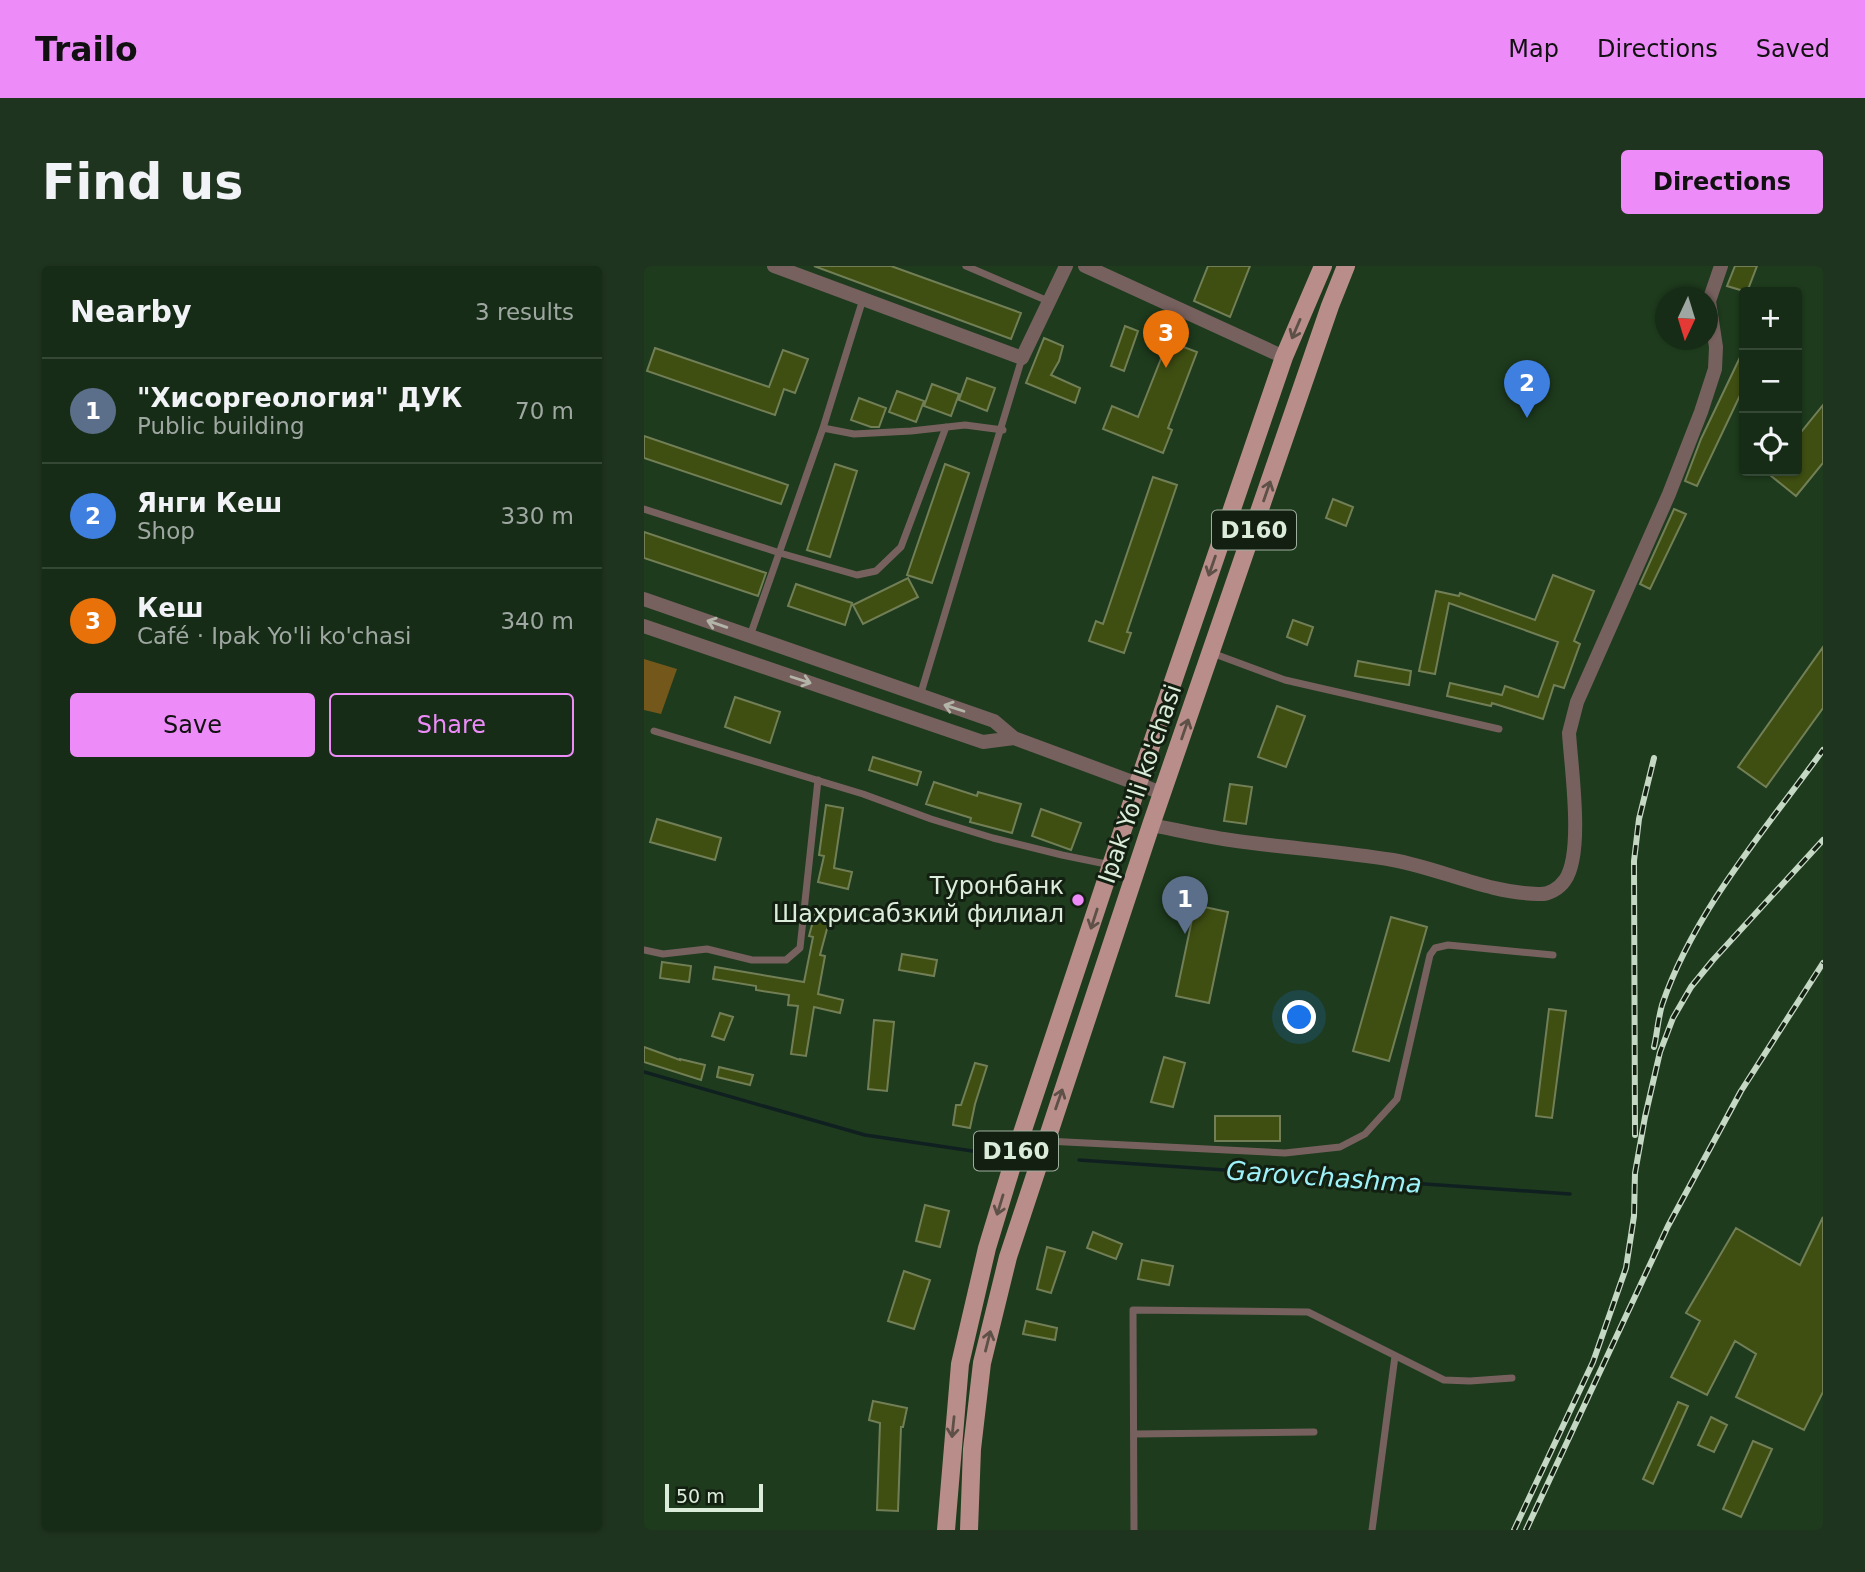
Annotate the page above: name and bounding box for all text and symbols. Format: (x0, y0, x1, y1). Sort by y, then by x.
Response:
text: Trailo (35, 30, 138, 69)
text: Map (1508, 35, 1559, 63)
text: Directions (1597, 35, 1718, 63)
text: Saved (1756, 35, 1830, 63)
button: Directions (1621, 150, 1823, 214)
text: Find us (42, 154, 243, 211)
north arrow (1655, 287, 1718, 350)
map controls (1739, 287, 1802, 476)
button: + (1739, 287, 1802, 350)
text: Nearby (70, 294, 192, 329)
text: 3 results (475, 299, 574, 325)
pin: 3 (1143, 310, 1189, 368)
one-way arrow (1289, 318, 1302, 339)
button: − (1739, 350, 1802, 413)
pin: 2 (1504, 360, 1550, 418)
text: "Хисоргеология" ДУК (137, 383, 462, 413)
text: 1 (85, 398, 101, 424)
text: 70 m (515, 398, 574, 424)
text: Public building (137, 413, 305, 439)
button: locate (1739, 413, 1802, 476)
one-way arrow (1262, 480, 1274, 502)
text: Янги Кеш (137, 488, 282, 518)
text: 2 (85, 503, 101, 529)
text: 330 m (500, 503, 574, 529)
road number: D160 (1212, 510, 1296, 550)
text: Shop (137, 518, 195, 544)
one-way arrow (1205, 555, 1217, 577)
text: Кеш (137, 593, 204, 623)
text: 3 (85, 608, 101, 634)
text: 340 m (500, 608, 574, 634)
one-way arrow (706, 617, 728, 629)
text: Café · Ipak Yo'li ko'chasi (137, 623, 412, 649)
one-way arrow (790, 675, 812, 687)
street label: Ipak Yo'li ko'chasi (1093, 681, 1187, 887)
button: Save (70, 693, 315, 757)
button: Share (329, 693, 574, 757)
one-way arrow (944, 701, 966, 714)
one-way arrow (1179, 718, 1192, 740)
place label: Туронбанк Шахрисабзкий филиал (773, 872, 1064, 928)
pin: 1 (1162, 876, 1208, 934)
marker: Туронбанк Шахрисабзкий филиал (1070, 892, 1086, 908)
one-way arrow (1087, 908, 1100, 930)
your location (1282, 1000, 1316, 1034)
one-way arrow (1054, 1089, 1066, 1111)
road number: D160 (974, 1132, 1058, 1170)
water label: Garovchashma (1225, 1155, 1423, 1199)
one-way arrow (993, 1194, 1006, 1216)
one-way arrow (982, 1330, 995, 1353)
one-way arrow (946, 1415, 959, 1438)
scale bar (665, 1481, 763, 1513)
text: 50 m (676, 1485, 725, 1507)

